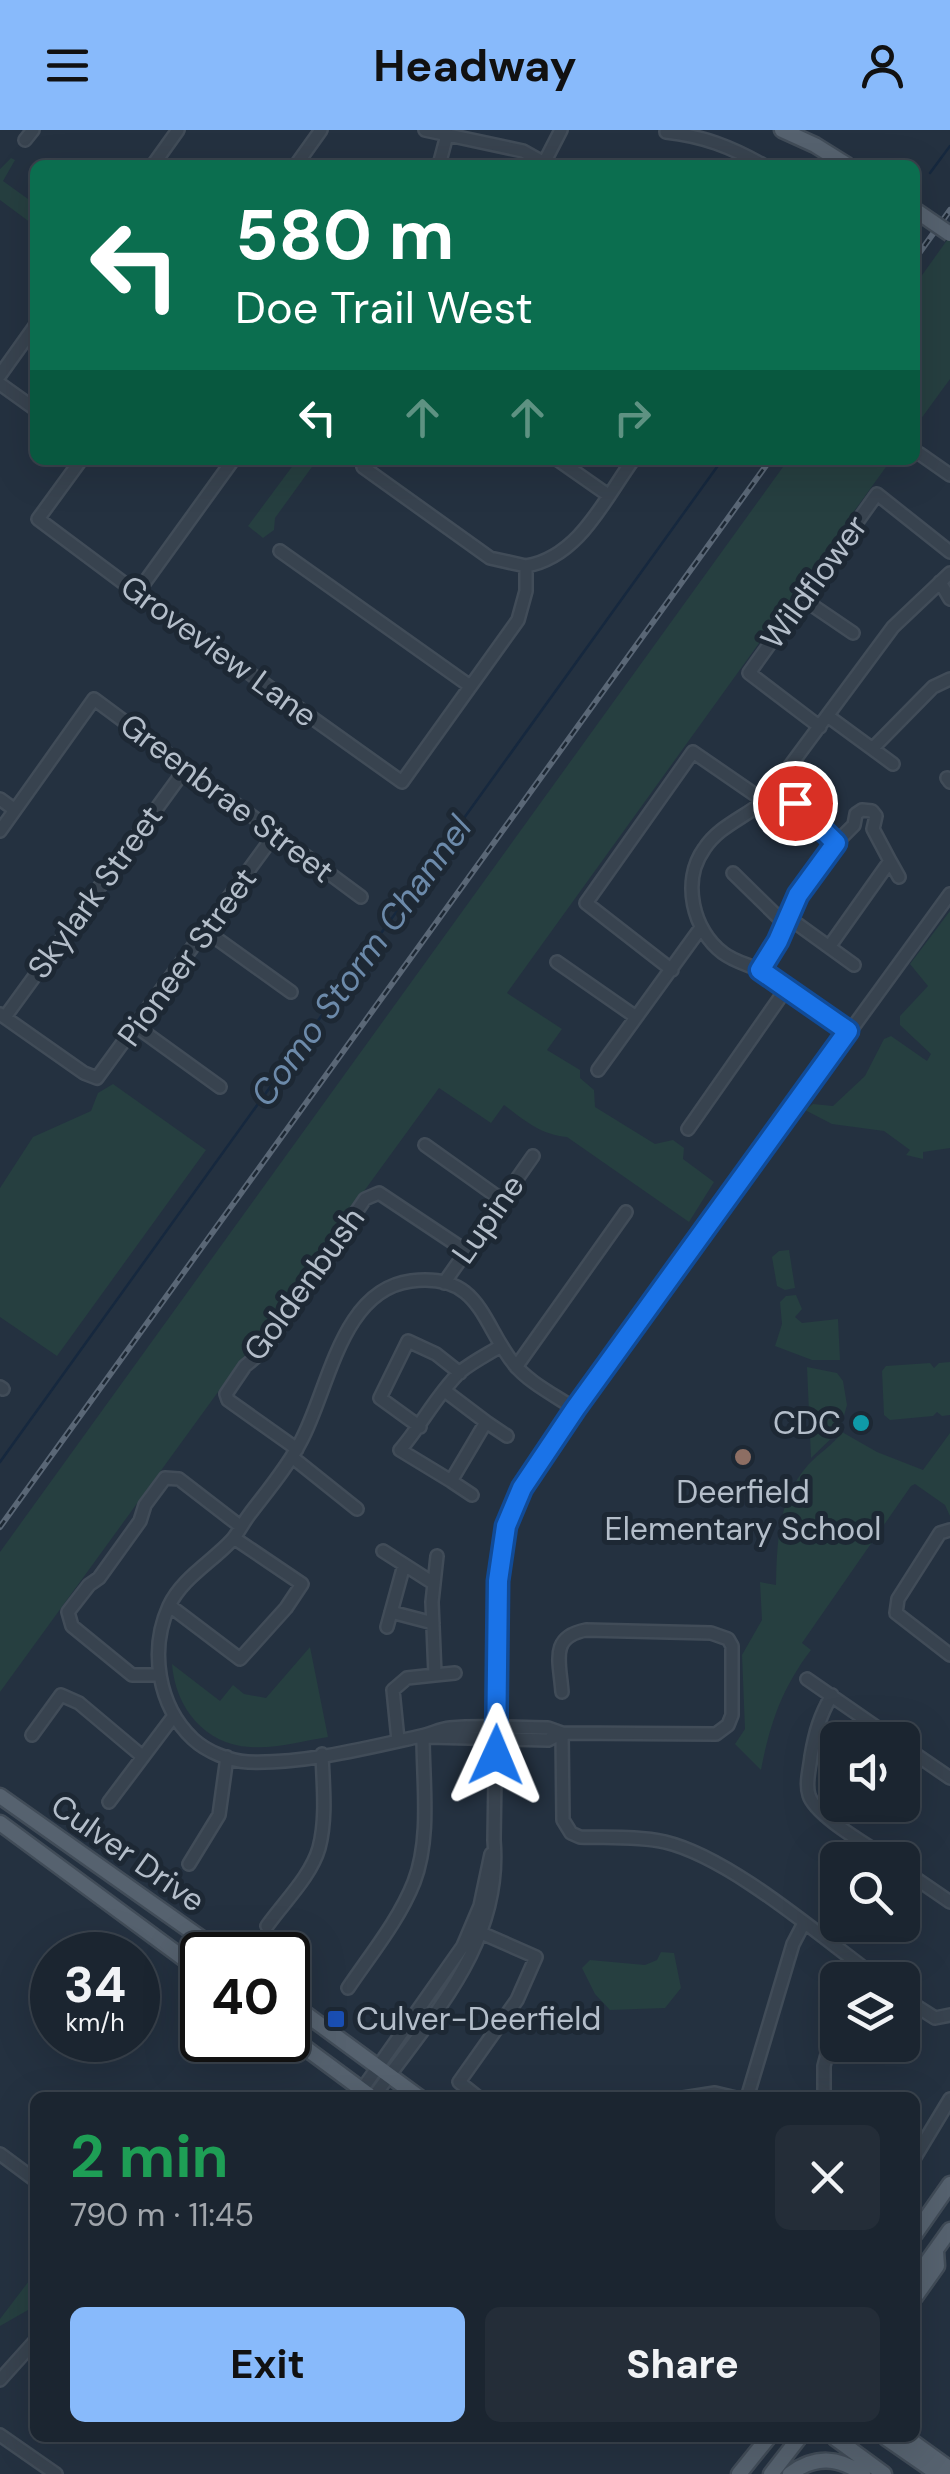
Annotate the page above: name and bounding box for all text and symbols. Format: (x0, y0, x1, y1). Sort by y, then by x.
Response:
text: Headway (373, 36, 577, 95)
icon: menu (40, 38, 95, 93)
icon: person (855, 38, 910, 93)
text: 580 m (235, 190, 454, 281)
icon: left (70, 200, 200, 330)
text: Doe Trail West (235, 278, 533, 337)
icon: left (290, 390, 345, 445)
icon: ahead (395, 390, 450, 445)
icon: ahead (500, 390, 555, 445)
icon: right (605, 390, 660, 445)
street label: Wildflower (751, 506, 877, 657)
street label: Groveview Lane (112, 566, 326, 736)
street label: Greenbrae Street (112, 704, 342, 892)
pin (753, 761, 838, 846)
icon: arrive (768, 776, 823, 831)
street label: Skylark Street (18, 797, 172, 987)
water label: Como Storm Channel (240, 806, 483, 1115)
street label: Pioneer Street (108, 859, 266, 1055)
street label: Lupine (442, 1166, 534, 1272)
street label: Goldenbush (234, 1199, 374, 1369)
place label: CDC (773, 1402, 841, 1444)
marker: CDC (850, 1412, 872, 1434)
marker: Deerfield Elementary School (732, 1446, 754, 1468)
place label: Deerfield Elementary School (605, 1471, 881, 1550)
position arrow (444, 1703, 548, 1807)
map controls (820, 1722, 920, 2062)
button: sound (820, 1722, 920, 1822)
street label: Culver Drive (43, 1785, 213, 1921)
button: search (820, 1842, 920, 1942)
speed limit sign: 40 (180, 1932, 310, 2062)
text: 34 (64, 1952, 126, 2018)
button: layers (820, 1962, 920, 2062)
place label: Culver-Deerfield (356, 1998, 601, 2040)
text: km/h (65, 2006, 125, 2039)
marker: Culver-Deerfield (325, 2008, 347, 2030)
text: 2 min (70, 2117, 229, 2196)
button: close (775, 2125, 880, 2230)
text: 790 m · 11:45 (70, 2194, 254, 2236)
button: Exit (70, 2307, 465, 2422)
button: Share (485, 2307, 880, 2422)

